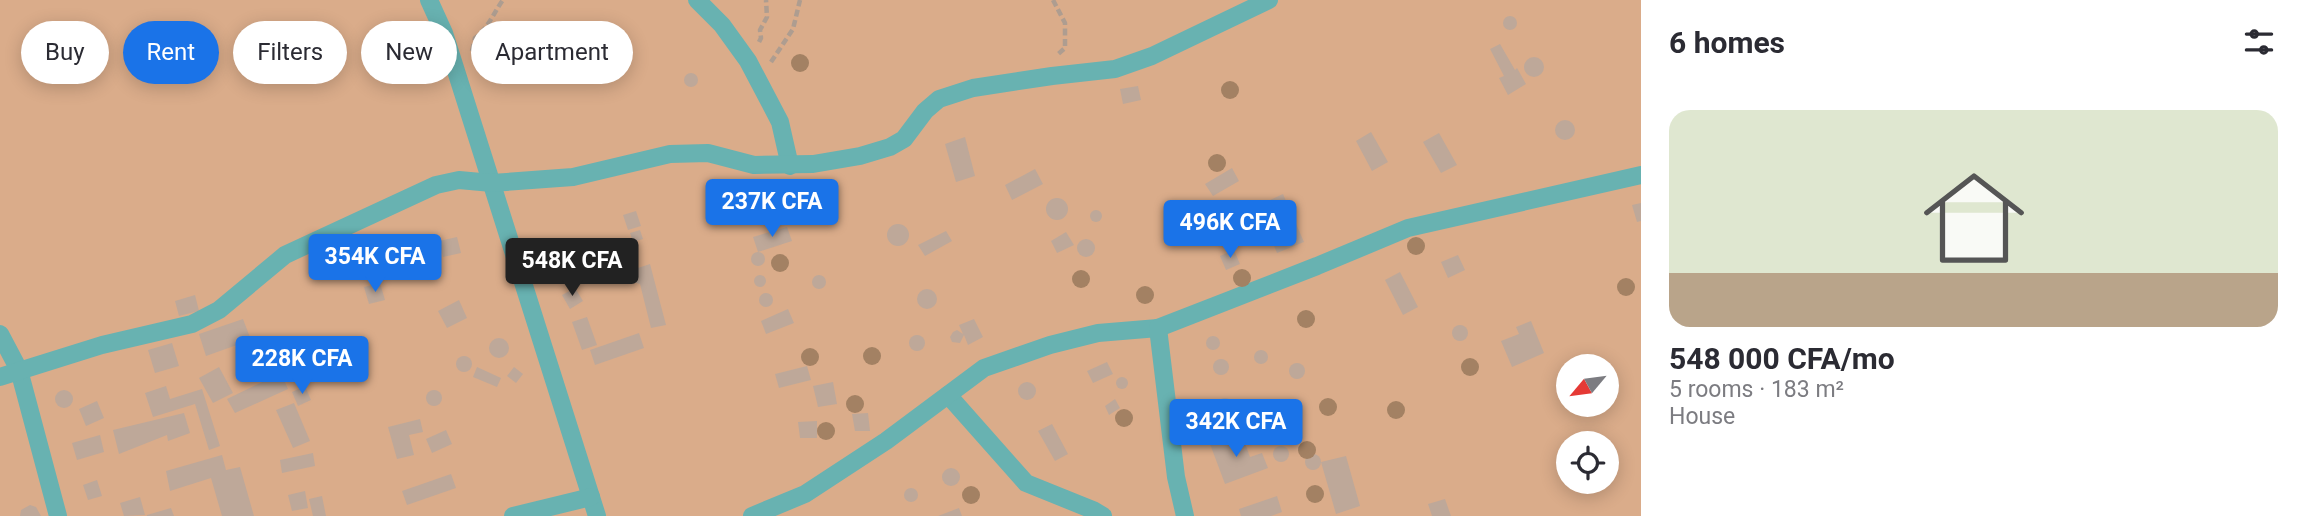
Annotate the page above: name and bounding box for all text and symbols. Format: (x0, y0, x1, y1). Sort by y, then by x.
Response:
chip: Buy (21, 21, 109, 84)
chip: Rent (123, 21, 219, 84)
chip: Filters (233, 21, 347, 84)
chip: New (361, 21, 457, 84)
chip: Apartment (471, 21, 633, 84)
icon: filters (2240, 23, 2278, 61)
text: 6 homes (1669, 25, 1785, 60)
icon: home (1911, 155, 2037, 281)
pin: 237K CFA (700, 180, 844, 239)
text: 237K CFA (722, 188, 822, 215)
pin: 496K CFA (1158, 201, 1302, 260)
text: 496K CFA (1180, 209, 1280, 236)
pin: 354K CFA (303, 234, 447, 294)
pin: 548K CFA (500, 238, 644, 298)
text: 354K CFA (325, 243, 425, 270)
text: 548K CFA (522, 247, 622, 274)
pin: 228K CFA (230, 336, 374, 396)
text: 548 000 CFA/mo (1669, 341, 1895, 376)
text: 228K CFA (252, 345, 352, 372)
north arrow (1556, 354, 1619, 416)
map controls (1556, 354, 1619, 494)
text: 5 rooms · 183 m² (1669, 376, 1844, 403)
pin: 342K CFA (1164, 400, 1308, 459)
text: House (1669, 403, 1735, 430)
text: 342K CFA (1186, 408, 1286, 435)
button: locate (1556, 431, 1619, 494)

